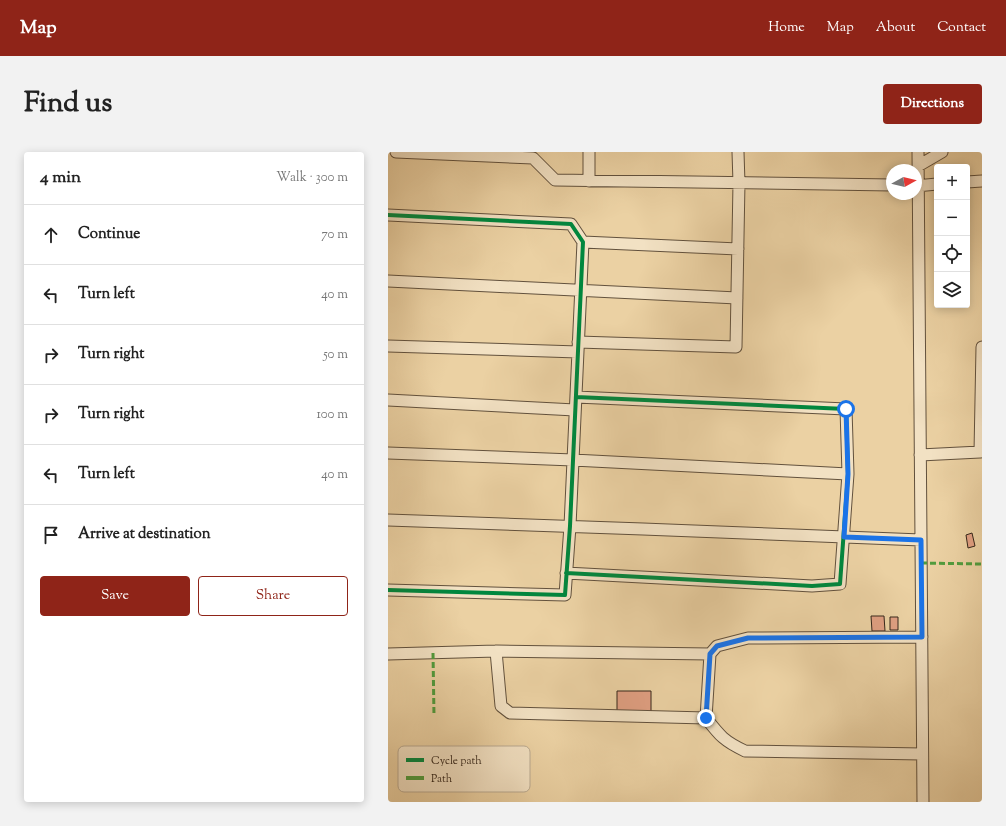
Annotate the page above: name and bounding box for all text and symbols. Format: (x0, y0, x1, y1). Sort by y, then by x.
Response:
text: Map (20, 15, 57, 42)
text: Home (768, 18, 805, 38)
text: Map (827, 18, 854, 38)
text: About (876, 18, 915, 38)
text: Contact (937, 18, 986, 38)
text: Find us (24, 84, 112, 124)
button: Directions (883, 84, 982, 124)
north arrow (886, 164, 922, 200)
map controls (934, 164, 970, 308)
button: + (934, 164, 970, 200)
text: 4 min (40, 166, 81, 190)
text: Walk · 300 m (276, 169, 348, 187)
button: − (934, 200, 970, 236)
icon: ahead (40, 224, 62, 246)
text: Continue (78, 224, 140, 245)
text: 70 m (321, 226, 348, 244)
button: locate (934, 236, 970, 272)
button: layers (934, 272, 970, 308)
icon: left (40, 284, 62, 306)
text: Turn left (78, 284, 135, 305)
text: 40 m (321, 286, 348, 304)
icon: right (40, 344, 62, 366)
text: Turn right (78, 344, 144, 365)
text: 50 m (323, 346, 348, 364)
route start (837, 400, 855, 418)
icon: right (40, 404, 62, 426)
text: Turn right (78, 404, 144, 425)
text: 100 m (316, 406, 348, 424)
icon: left (40, 464, 62, 486)
text: Turn left (78, 464, 135, 485)
text: 40 m (321, 466, 348, 484)
icon: arrive (40, 524, 62, 546)
text: Arrive at destination (78, 524, 211, 545)
button: Save (40, 576, 190, 616)
button: Share (198, 576, 348, 616)
route end (697, 709, 715, 727)
legend (398, 746, 530, 792)
text: Cycle path (431, 753, 482, 769)
text: Path (431, 771, 453, 787)

